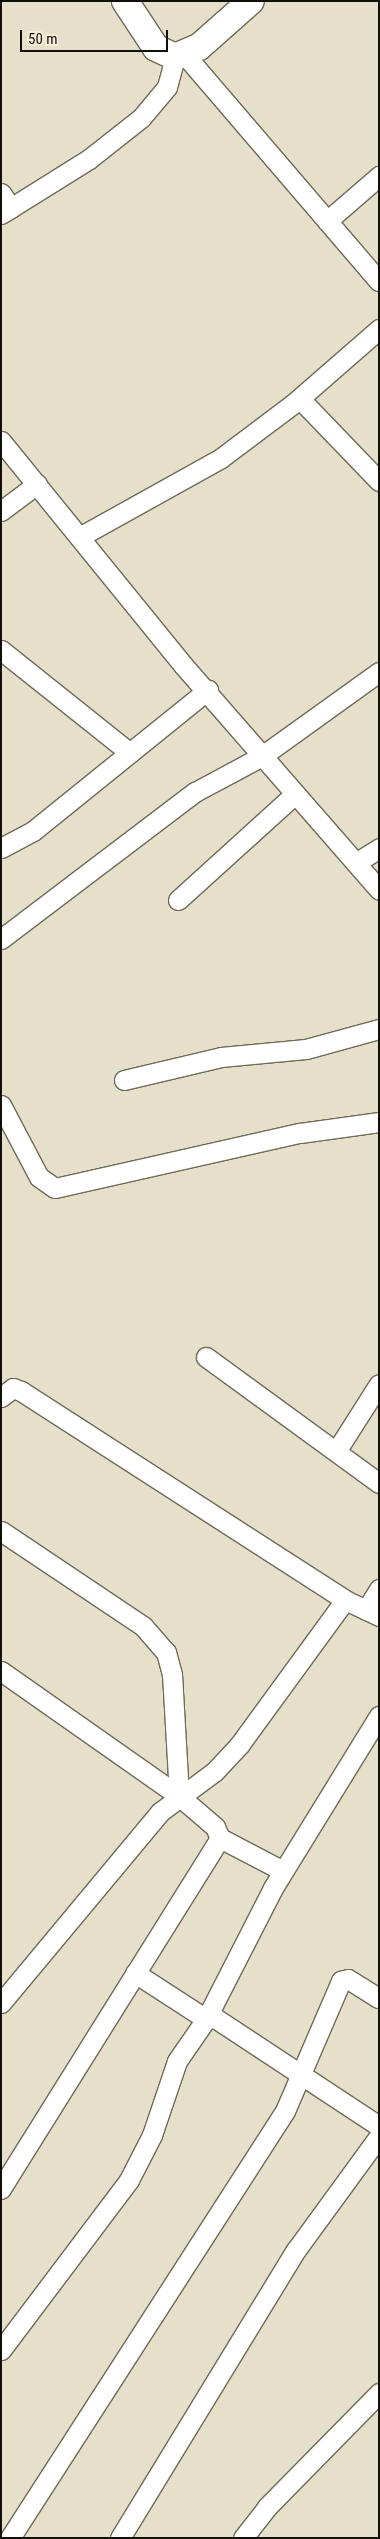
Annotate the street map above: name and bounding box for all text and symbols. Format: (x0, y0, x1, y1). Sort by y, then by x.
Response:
scale bar (22, 20, 170, 52)
text: 50 m (28, 30, 58, 48)

